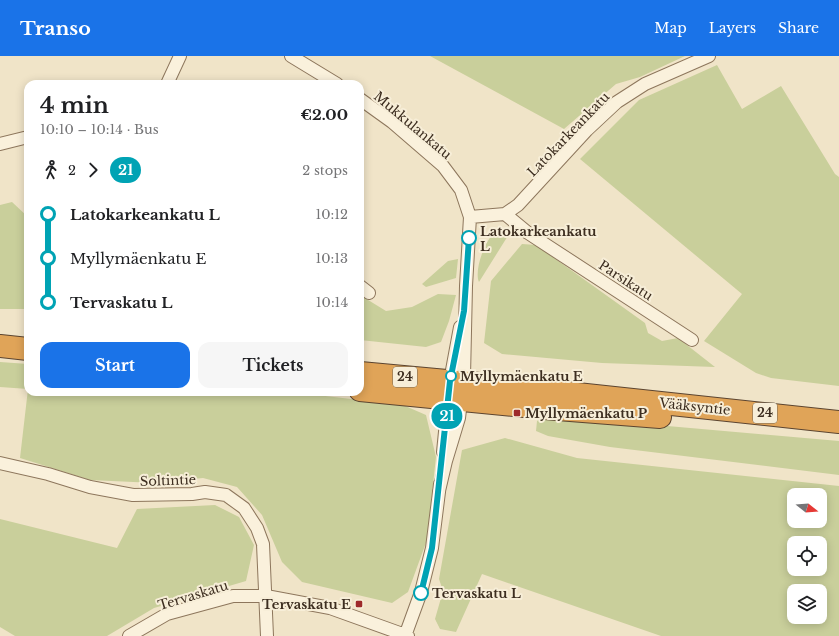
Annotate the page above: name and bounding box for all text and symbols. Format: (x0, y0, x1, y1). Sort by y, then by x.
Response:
text: Transo (20, 17, 91, 40)
text: Map (654, 19, 687, 37)
text: Layers (709, 19, 756, 37)
text: Share (778, 19, 819, 37)
street label: Mukkulankatu (370, 88, 455, 163)
street label: Latokarkeankatu (524, 88, 613, 180)
text: 4 min (40, 92, 109, 119)
text: €2.00 (301, 105, 348, 124)
text: 10:10 – 10:14 · Bus (40, 121, 159, 138)
icon: walk (40, 159, 62, 181)
icon: forward (82, 159, 104, 181)
text: 21 (118, 161, 133, 179)
text: 2 (68, 162, 76, 179)
text: 2 stops (302, 162, 348, 179)
text: Latokarkeankatu L (70, 205, 220, 224)
text: 10:12 (315, 206, 348, 223)
place label: Latokarkeankatu L (480, 223, 597, 255)
marker: Latokarkeankatu L (461, 230, 477, 246)
text: Myllymäenkatu E (70, 249, 206, 268)
text: 10:13 (315, 250, 348, 267)
street label: Parsikatu (595, 257, 656, 304)
text: Tervaskatu L (70, 293, 172, 312)
text: 10:14 (316, 294, 348, 311)
button: Start (40, 342, 190, 388)
button: Tickets (198, 342, 348, 388)
road number: 24 (393, 367, 417, 387)
place label: Myllymäenkatu E (460, 368, 583, 385)
marker: Myllymäenkatu E (445, 370, 457, 382)
street label: Vääksyntie (658, 394, 731, 419)
line badge: 21 (429, 403, 465, 429)
road number: 24 (753, 403, 777, 423)
place label: Myllymäenkatu P (525, 405, 648, 422)
text: 21 (439, 407, 455, 425)
marker: Myllymäenkatu P (512, 408, 522, 418)
street label: Soltintie (140, 471, 196, 490)
north arrow (787, 488, 827, 528)
map controls (787, 488, 827, 624)
button: locate (787, 536, 827, 576)
street label: Tervaskatu (156, 577, 231, 614)
button: layers (787, 584, 827, 624)
marker: Tervaskatu L (413, 585, 429, 601)
place label: Tervaskatu L (432, 585, 521, 602)
place label: Tervaskatu E (262, 596, 351, 613)
marker: Tervaskatu E (354, 599, 364, 609)

